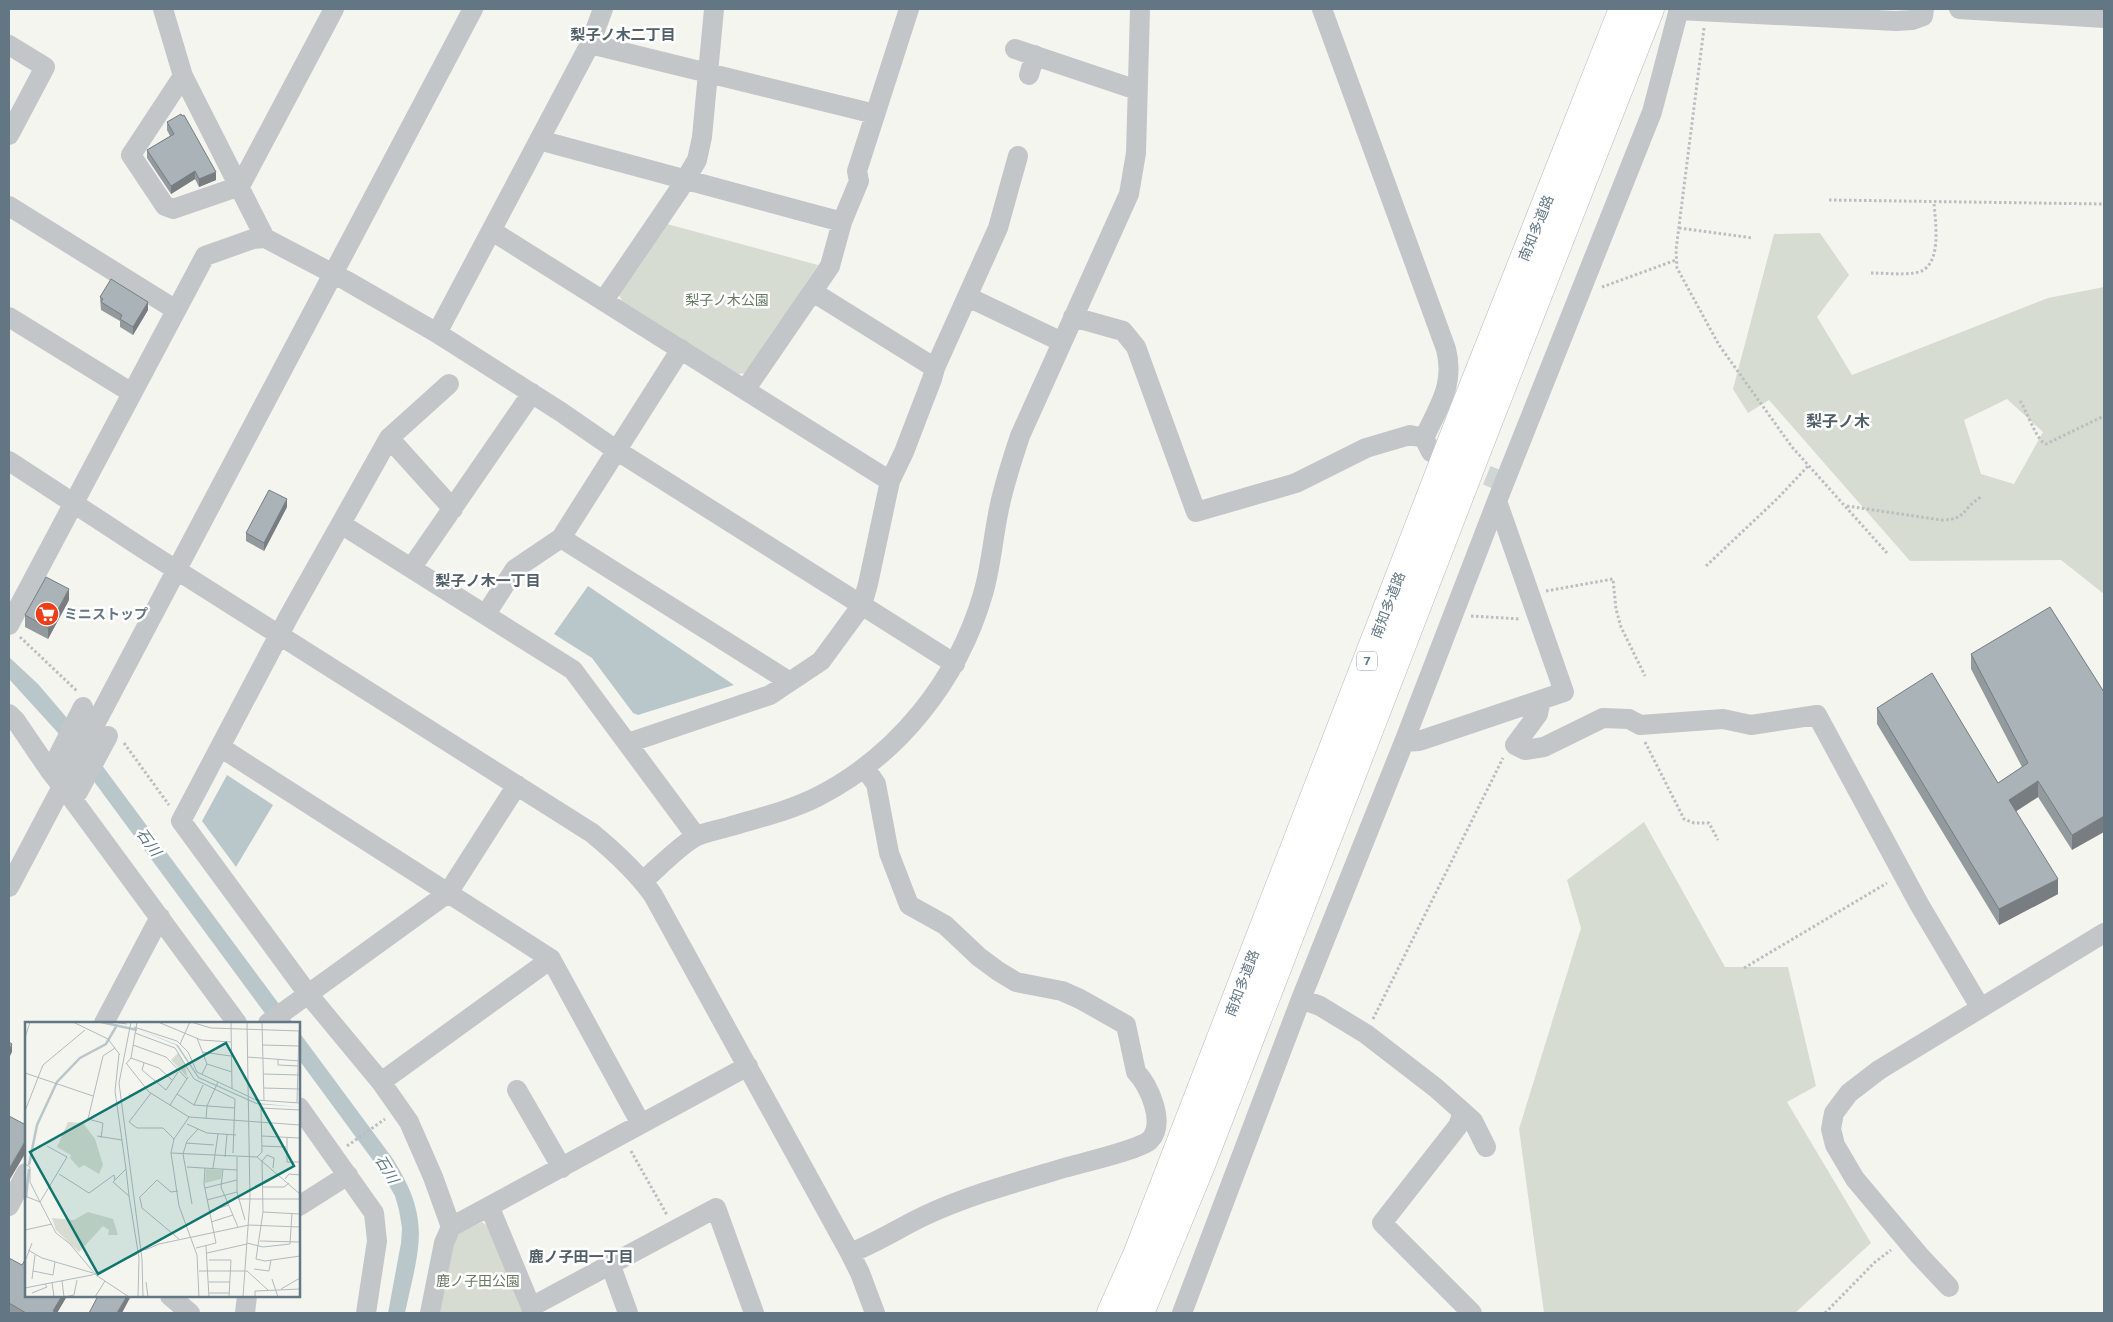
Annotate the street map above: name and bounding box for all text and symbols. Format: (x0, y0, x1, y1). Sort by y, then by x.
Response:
district label: 梨子ノ木二丁目 (570, 26, 676, 43)
street label: 南知多道路 (1515, 193, 1557, 263)
park label: 梨子ノ木公園 (685, 292, 769, 308)
district label: 梨子ノ木 (1806, 412, 1870, 431)
street label: 南知多道路 (1368, 569, 1408, 641)
district label: 梨子ノ木一丁目 (435, 572, 541, 589)
supermarket icon: ミニストップ (34, 601, 60, 627)
place label: ミニストップ (64, 606, 148, 622)
road number: 7 (1357, 651, 1377, 670)
water label: 石川 (133, 825, 166, 861)
street label: 南知多道路 (1222, 947, 1262, 1019)
inset map (25, 1022, 300, 1297)
water label: 石川 (372, 1152, 403, 1188)
district label: 鹿ノ子田一丁目 (528, 1248, 634, 1265)
park label: 鹿ノ子田公園 (436, 1273, 520, 1289)

